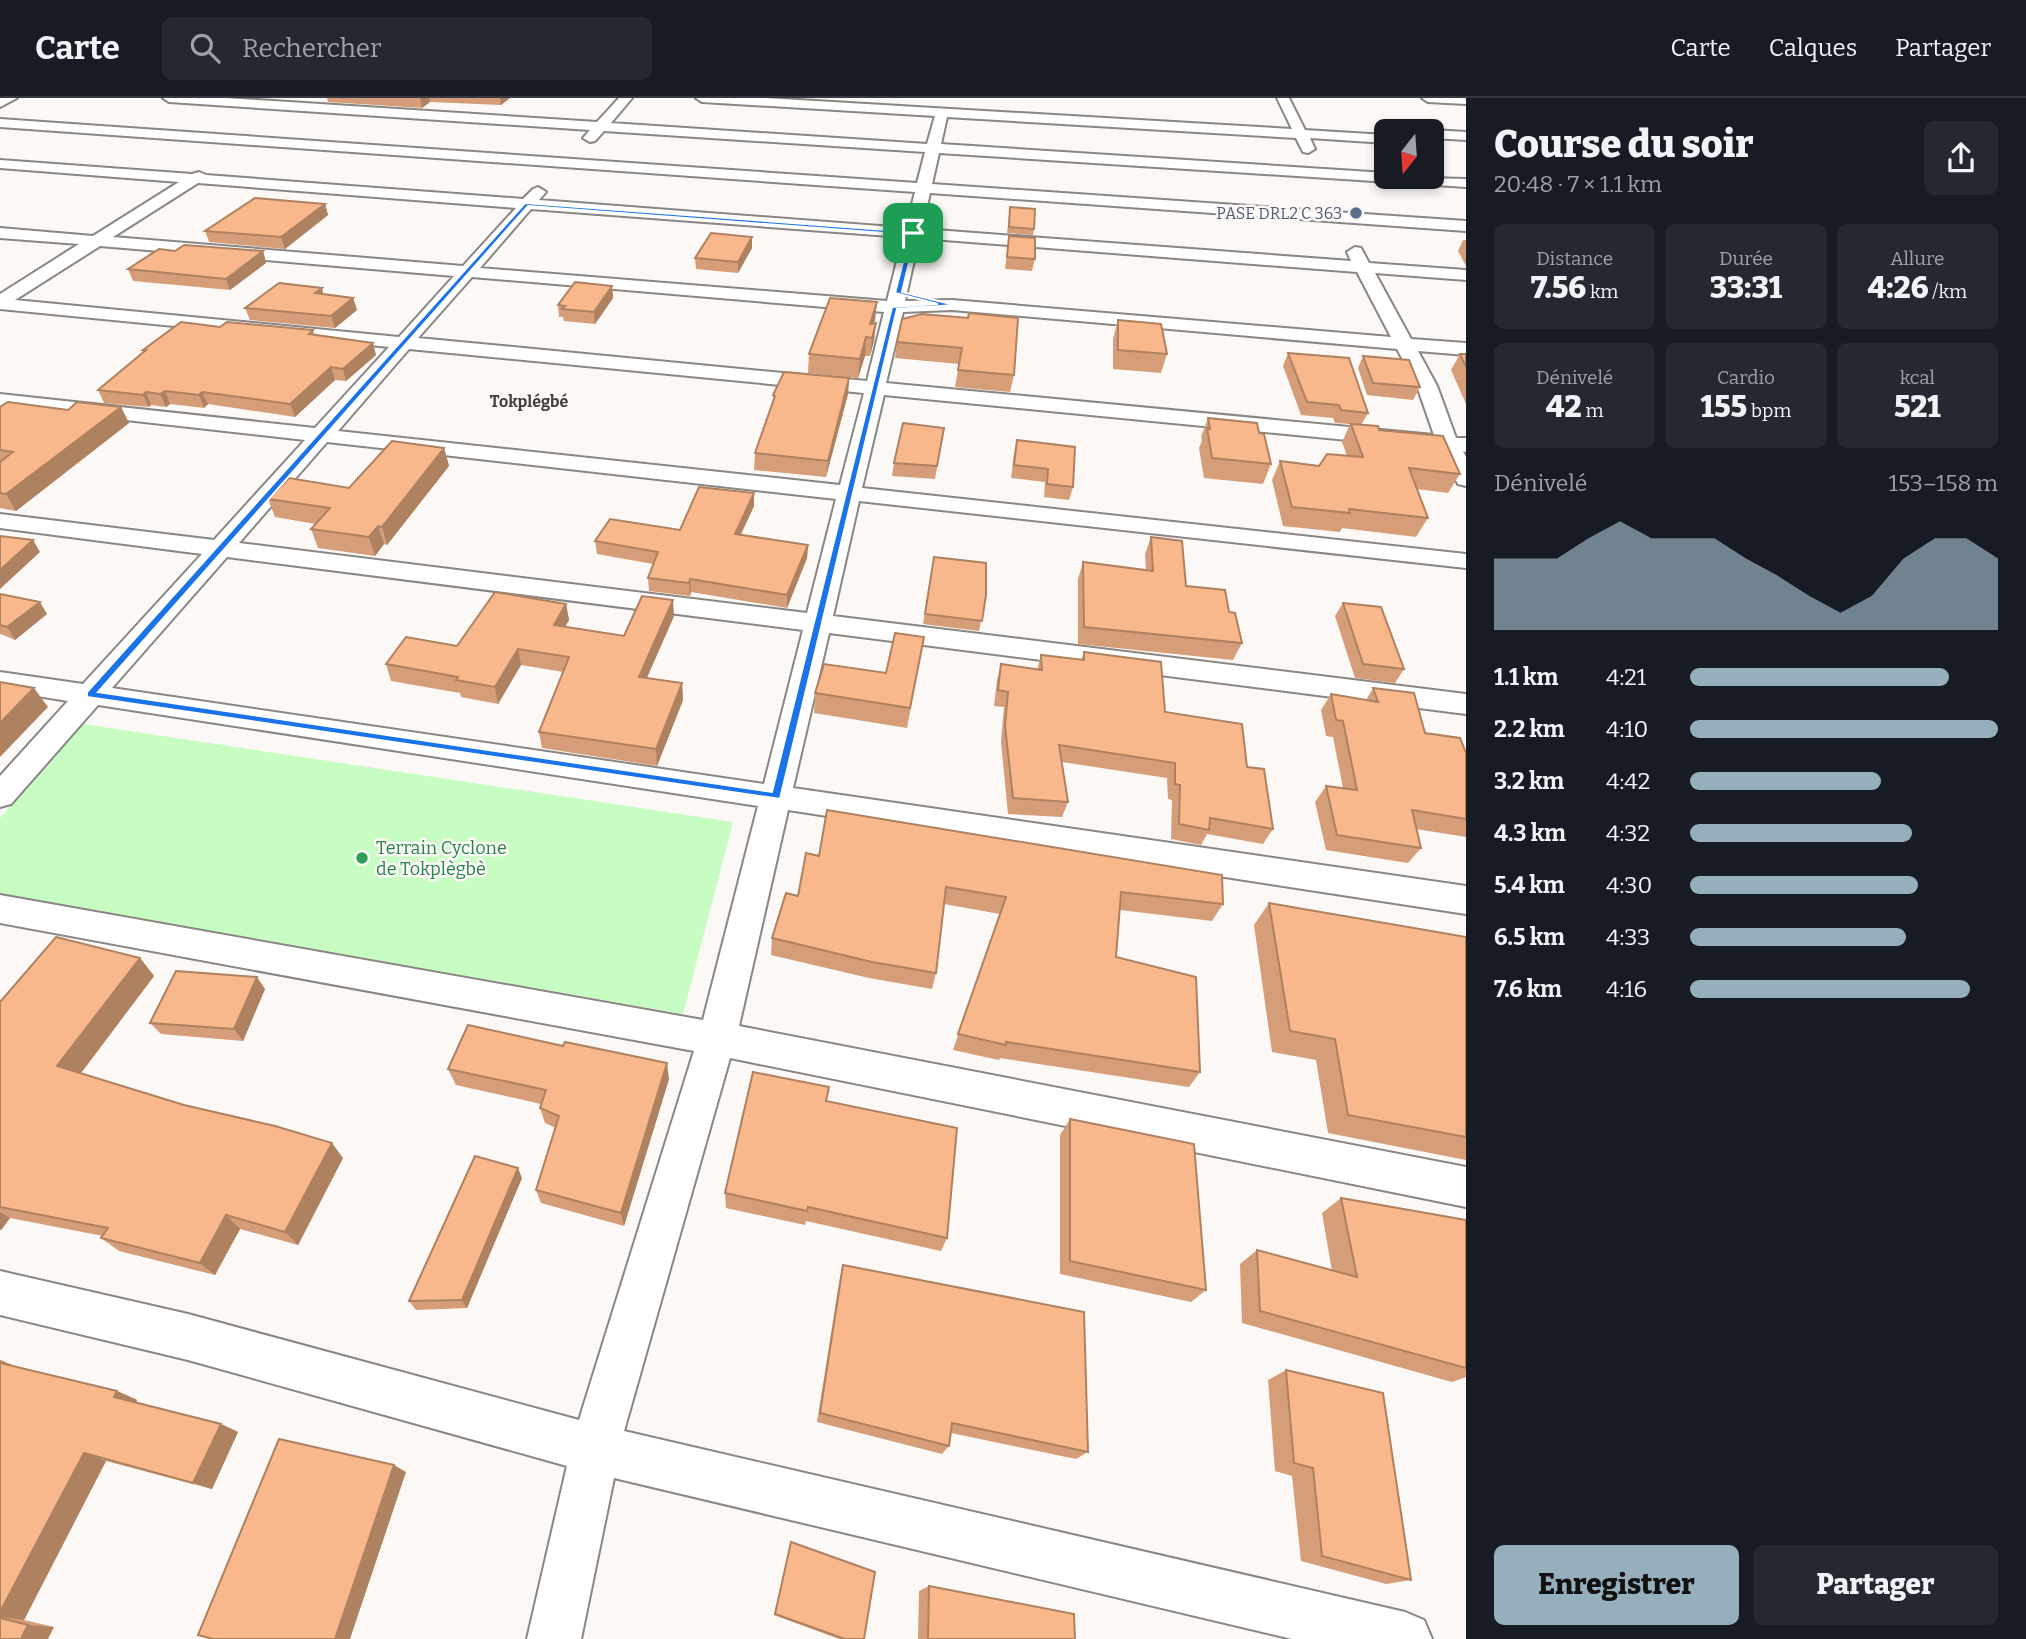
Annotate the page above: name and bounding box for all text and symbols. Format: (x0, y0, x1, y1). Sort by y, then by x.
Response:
search box (162, 17, 652, 80)
text: Carte (35, 28, 120, 68)
icon: search (186, 29, 224, 67)
text: Rechercher (242, 33, 382, 64)
text: Carte (1671, 34, 1731, 62)
text: Calques (1769, 34, 1857, 62)
text: Partager (1895, 34, 1991, 62)
north arrow (1374, 119, 1444, 189)
map controls (1374, 119, 1444, 189)
text: Course du soir (1494, 121, 1754, 167)
button: share (1924, 121, 1998, 195)
text: 20:48 · 7 × 1.1 km (1494, 170, 1662, 198)
pin (883, 203, 943, 263)
place label: PASE DRL2 C 363 (1216, 204, 1342, 223)
marker: PASE DRL2 C 363 (1348, 205, 1364, 221)
icon: arrive (894, 214, 932, 252)
text: Distance (1536, 247, 1613, 270)
text: Durée (1719, 247, 1773, 270)
text: Allure (1890, 247, 1944, 270)
text: 7.56 (1531, 270, 1586, 306)
text: 33:31 (1710, 270, 1782, 306)
text: 4:26 (1868, 270, 1928, 306)
text: km (1586, 280, 1618, 303)
text: /km (1928, 280, 1967, 303)
text: Dénivelé (1536, 366, 1613, 389)
text: Cardio (1717, 366, 1775, 389)
text: kcal (1900, 366, 1935, 389)
text: 42 (1546, 389, 1582, 425)
text: 155 (1701, 389, 1747, 425)
text: 521 (1894, 389, 1941, 425)
district label: Tokplégbé (490, 392, 568, 411)
text: m (1582, 399, 1604, 422)
text: bpm (1747, 399, 1791, 422)
text: Dénivelé (1494, 469, 1587, 497)
text: 153–158 m (1889, 469, 1998, 497)
text: 1.1 km (1494, 663, 1558, 691)
text: 4:21 (1606, 663, 1646, 691)
text: 2.2 km (1494, 715, 1565, 743)
text: 4:10 (1606, 715, 1648, 743)
text: 3.2 km (1494, 767, 1564, 795)
text: 4:42 (1606, 767, 1650, 795)
text: 4.3 km (1494, 819, 1566, 847)
text: 4:32 (1606, 819, 1650, 847)
place label: Terrain Cyclone de Tokplègbè (376, 837, 507, 880)
marker: Terrain Cyclone de Tokplègbè (354, 850, 370, 866)
text: 5.4 km (1494, 871, 1565, 899)
text: 4:30 (1606, 871, 1652, 899)
text: 6.5 km (1494, 923, 1565, 951)
text: 4:33 (1606, 923, 1650, 951)
text: 7.6 km (1494, 975, 1562, 1003)
text: 4:16 (1606, 975, 1647, 1003)
button: Enregistrer (1494, 1545, 1739, 1625)
button: Partager (1753, 1545, 1998, 1625)

